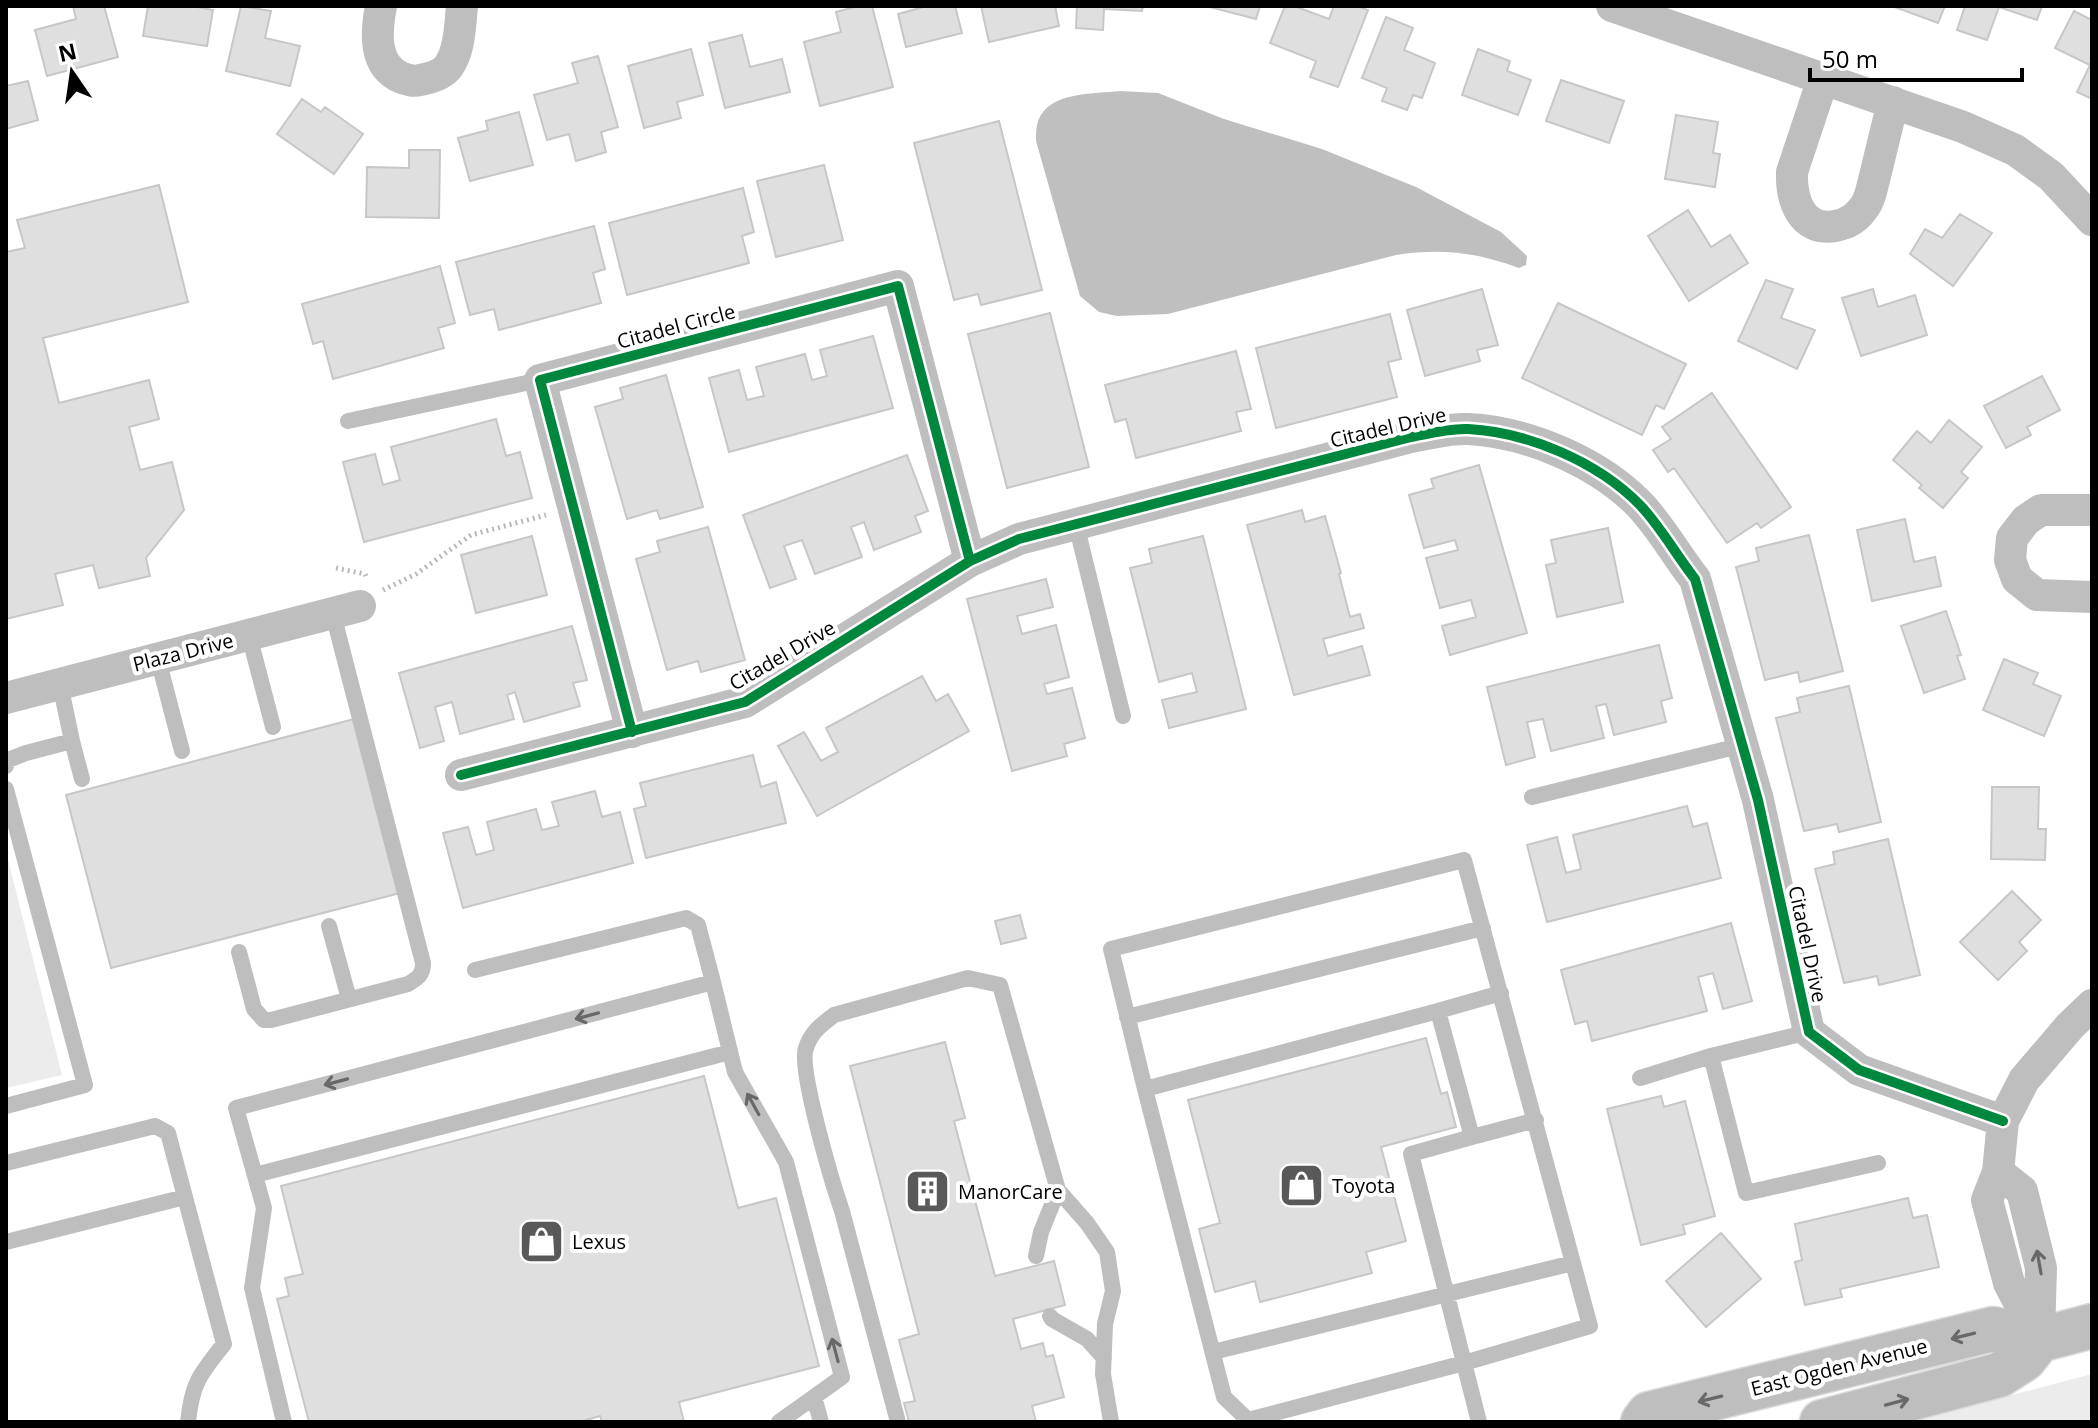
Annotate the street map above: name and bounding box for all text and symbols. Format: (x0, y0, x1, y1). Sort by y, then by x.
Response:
north arrow (32, 32, 112, 112)
scale bar (1810, 32, 2022, 82)
text: N (55, 35, 79, 68)
text: 50 m (1822, 42, 1878, 75)
street label: Citadel Circle (614, 297, 738, 355)
street label: Citadel Drive (1327, 401, 1449, 453)
street label: Citadel Drive (724, 614, 840, 696)
street label: Plaza Drive (130, 626, 236, 678)
street label: Citadel Drive (1782, 883, 1834, 1005)
one-way arrow (575, 1009, 600, 1024)
one-way arrow (323, 1075, 349, 1090)
one-way arrow (745, 1093, 761, 1117)
shop icon: Toyota (1277, 1161, 1325, 1209)
building icon: ManorCare (903, 1167, 951, 1215)
place label: Toyota (1332, 1172, 1395, 1199)
place label: ManorCare (958, 1178, 1063, 1205)
shop icon: Lexus (517, 1217, 565, 1265)
place label: Lexus (572, 1228, 626, 1255)
one-way arrow (2031, 1250, 2046, 1275)
one-way arrow (1950, 1330, 1976, 1345)
street label: East Ogden Avenue (1748, 1332, 1930, 1402)
one-way arrow (826, 1337, 841, 1363)
one-way arrow (1698, 1392, 1724, 1407)
one-way arrow (1884, 1394, 1910, 1409)

